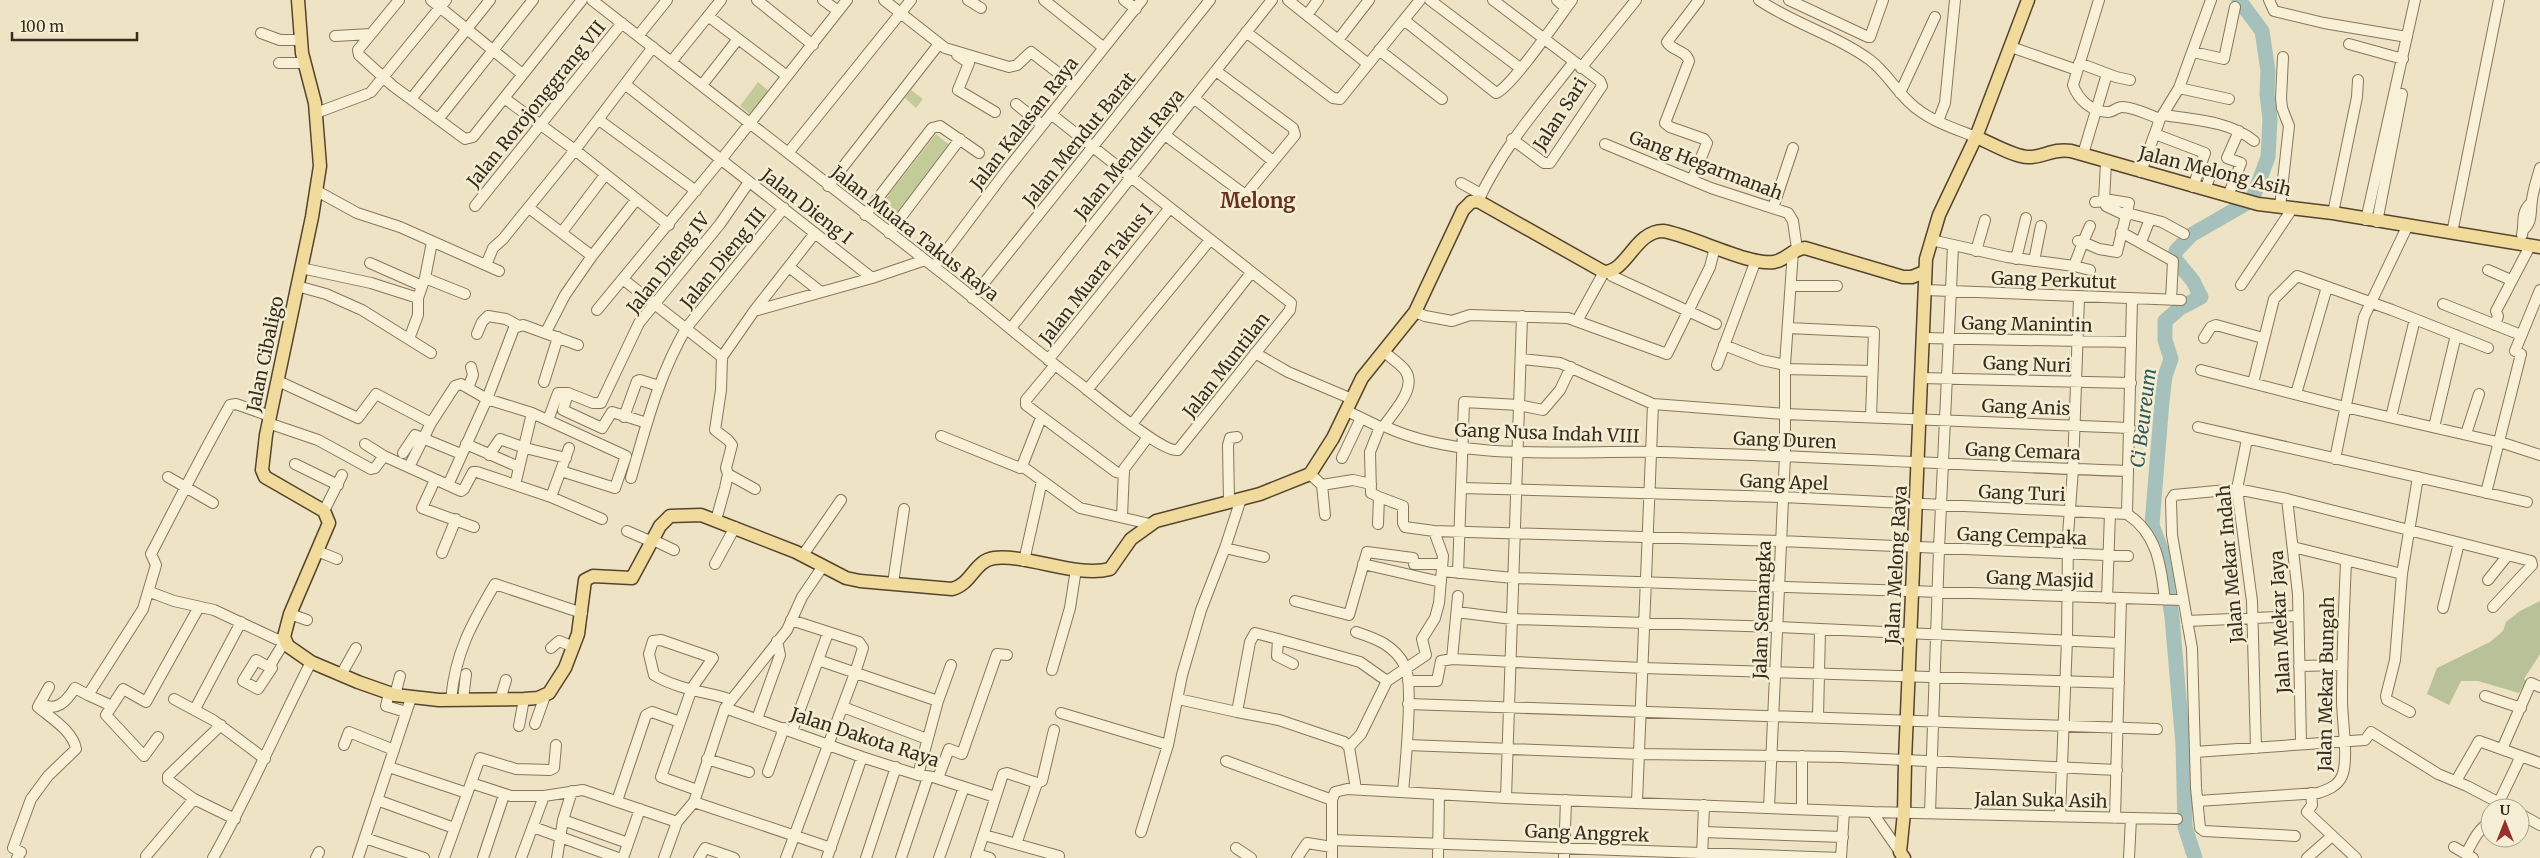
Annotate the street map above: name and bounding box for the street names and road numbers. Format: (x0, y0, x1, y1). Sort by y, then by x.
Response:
street label: Jalan Rorojonggrang VII (461, 16, 610, 193)
street label: Jalan Kalasan Raya (964, 52, 1083, 195)
street label: Jalan Mendut Barat (1017, 67, 1140, 212)
street label: Jalan Sari (1527, 73, 1592, 155)
street label: Jalan Mendut Raya (1069, 84, 1189, 225)
street label: Gang Hegarmanah (1626, 125, 1786, 205)
street label: Jalan Melong Asih (2135, 141, 2294, 201)
street label: Jalan Muara Takus Raya (826, 160, 1004, 306)
street label: Jalan Dieng I (756, 163, 857, 249)
street label: Jalan Muara Takus I (1033, 199, 1158, 350)
street label: Jalan Dieng III (675, 203, 771, 314)
street label: Jalan Dieng IV (621, 207, 715, 319)
street label: Gang Perkutut (1991, 266, 2117, 294)
street label: Jalan Cibaligo (241, 294, 288, 415)
street label: Jalan Muntilan (1177, 308, 1274, 423)
street label: Gang Manintin (1961, 311, 2093, 337)
street label: Gang Nuri (1982, 351, 2072, 377)
street label: Gang Anis (1981, 394, 2071, 420)
street label: Gang Nusa Indah VIII (1454, 418, 1640, 448)
street label: Gang Duren (1733, 427, 1837, 453)
street label: Gang Cemara (1965, 437, 2081, 465)
street label: Gang Apel (1739, 469, 1829, 495)
street label: Gang Turi (1978, 480, 2066, 506)
street label: Jalan Mekar Indah (2212, 484, 2248, 645)
street label: Jalan Melong Raya (1880, 485, 1912, 646)
street label: Gang Cempaka (1957, 522, 2088, 550)
street label: Jalan Semangka (1748, 540, 1776, 681)
street label: Jalan Mekar Jaya (2265, 550, 2295, 695)
street label: Gang Masjid (1986, 566, 2094, 592)
street label: Jalan Mekar Bungah (2313, 596, 2339, 773)
street label: Jalan Dakota Raya (787, 702, 943, 772)
street label: Jalan Suka Asih (1973, 787, 2108, 813)
street label: Gang Anggrek (1524, 819, 1650, 847)

